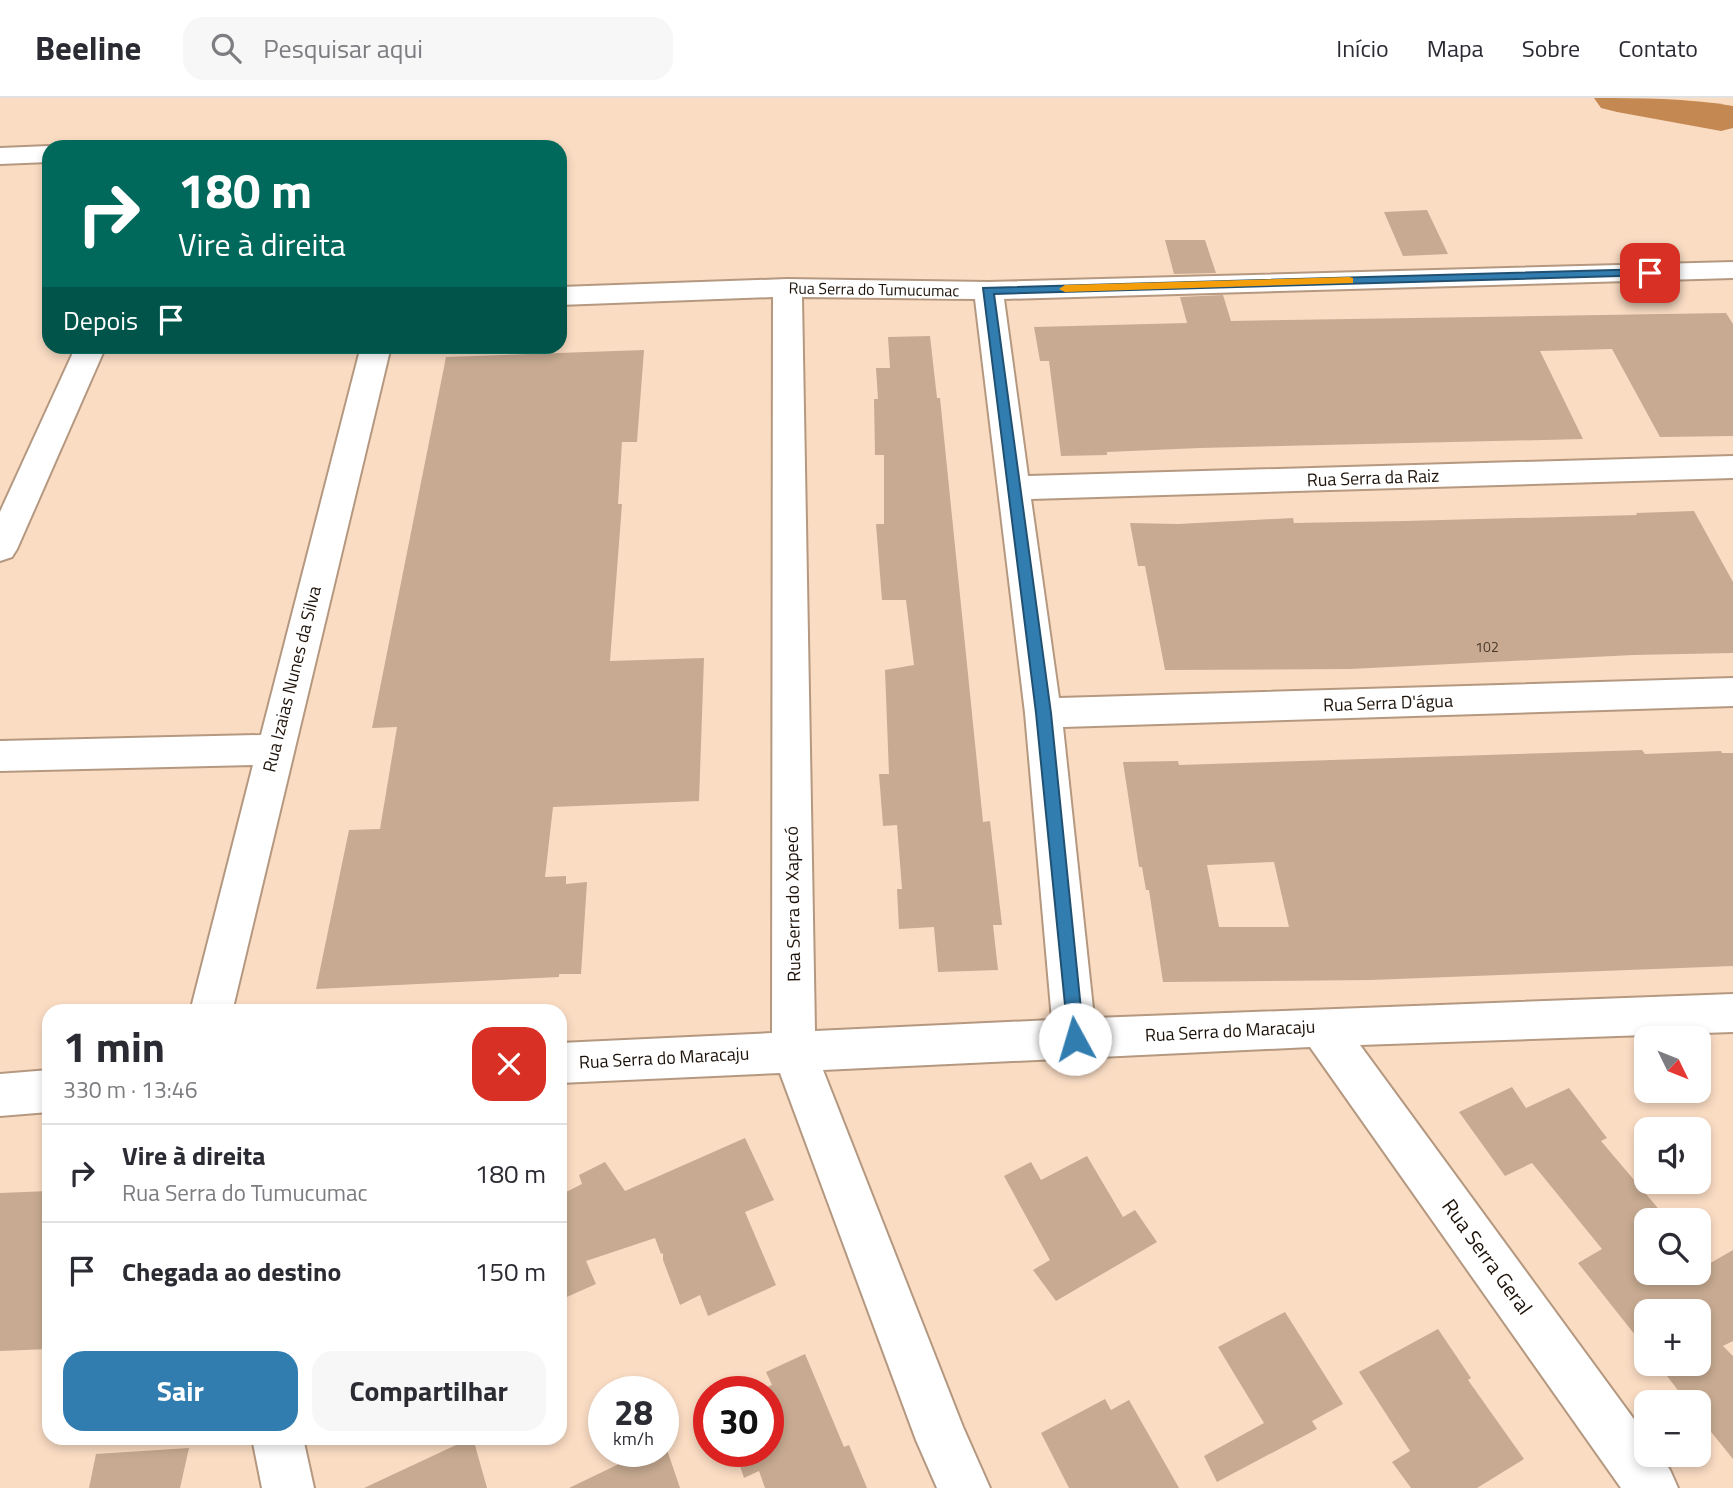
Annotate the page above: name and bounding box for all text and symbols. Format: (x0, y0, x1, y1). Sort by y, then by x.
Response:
search box (183, 17, 673, 80)
text: Beeline (35, 23, 141, 73)
icon: search (207, 29, 245, 67)
text: Pesquisar aqui (263, 29, 423, 68)
text: Início (1336, 30, 1389, 66)
text: Mapa (1427, 30, 1484, 66)
text: Sobre (1522, 30, 1580, 66)
text: Contato (1618, 30, 1698, 66)
text: 180 m (178, 152, 312, 227)
icon: right (63, 168, 154, 259)
text: Vire à direita (178, 220, 346, 268)
pin (1620, 243, 1680, 303)
icon: arrive (1631, 254, 1669, 292)
street label: Rua Serra do Tumucumac (788, 276, 960, 302)
text: Depois (63, 301, 138, 340)
icon: arrive (152, 301, 190, 339)
street label: Rua Serra da Raiz (1306, 462, 1440, 493)
street label: Rua Izaias Nunes da Silva (255, 583, 328, 775)
house number: 102 (1475, 636, 1499, 657)
street label: Rua Serra D'água (1323, 687, 1453, 718)
street label: Rua Serra do Xapecó (778, 826, 807, 982)
position arrow (1038, 1002, 1112, 1076)
street label: Rua Serra do Maracaju (1144, 1013, 1316, 1048)
text: 1 min (63, 1014, 165, 1078)
north arrow (1634, 1026, 1712, 1102)
map controls (1634, 1026, 1711, 1467)
button: close (472, 1027, 546, 1101)
street label: Rua Serra do Maracaju (578, 1040, 750, 1075)
text: 330 m · 13:46 (63, 1072, 198, 1107)
button: sound (1634, 1117, 1711, 1194)
text: Vire à direita (122, 1136, 265, 1175)
icon: right (63, 1154, 101, 1192)
text: 180 m (475, 1154, 546, 1193)
text: Rua Serra do Tumucumac (122, 1175, 368, 1210)
street label: Rua Serra Geral (1435, 1192, 1541, 1321)
button: search (1634, 1208, 1711, 1285)
icon: arrive (63, 1252, 101, 1290)
text: Chegada ao destino (122, 1252, 341, 1291)
text: 150 m (475, 1252, 546, 1291)
button: + (1634, 1299, 1711, 1376)
button: Sair (63, 1351, 298, 1431)
button: Compartilhar (312, 1351, 546, 1431)
speed limit sign: 30 (693, 1376, 784, 1467)
text: 28 (614, 1385, 653, 1439)
button: − (1634, 1390, 1711, 1467)
text: km/h (613, 1425, 654, 1452)

